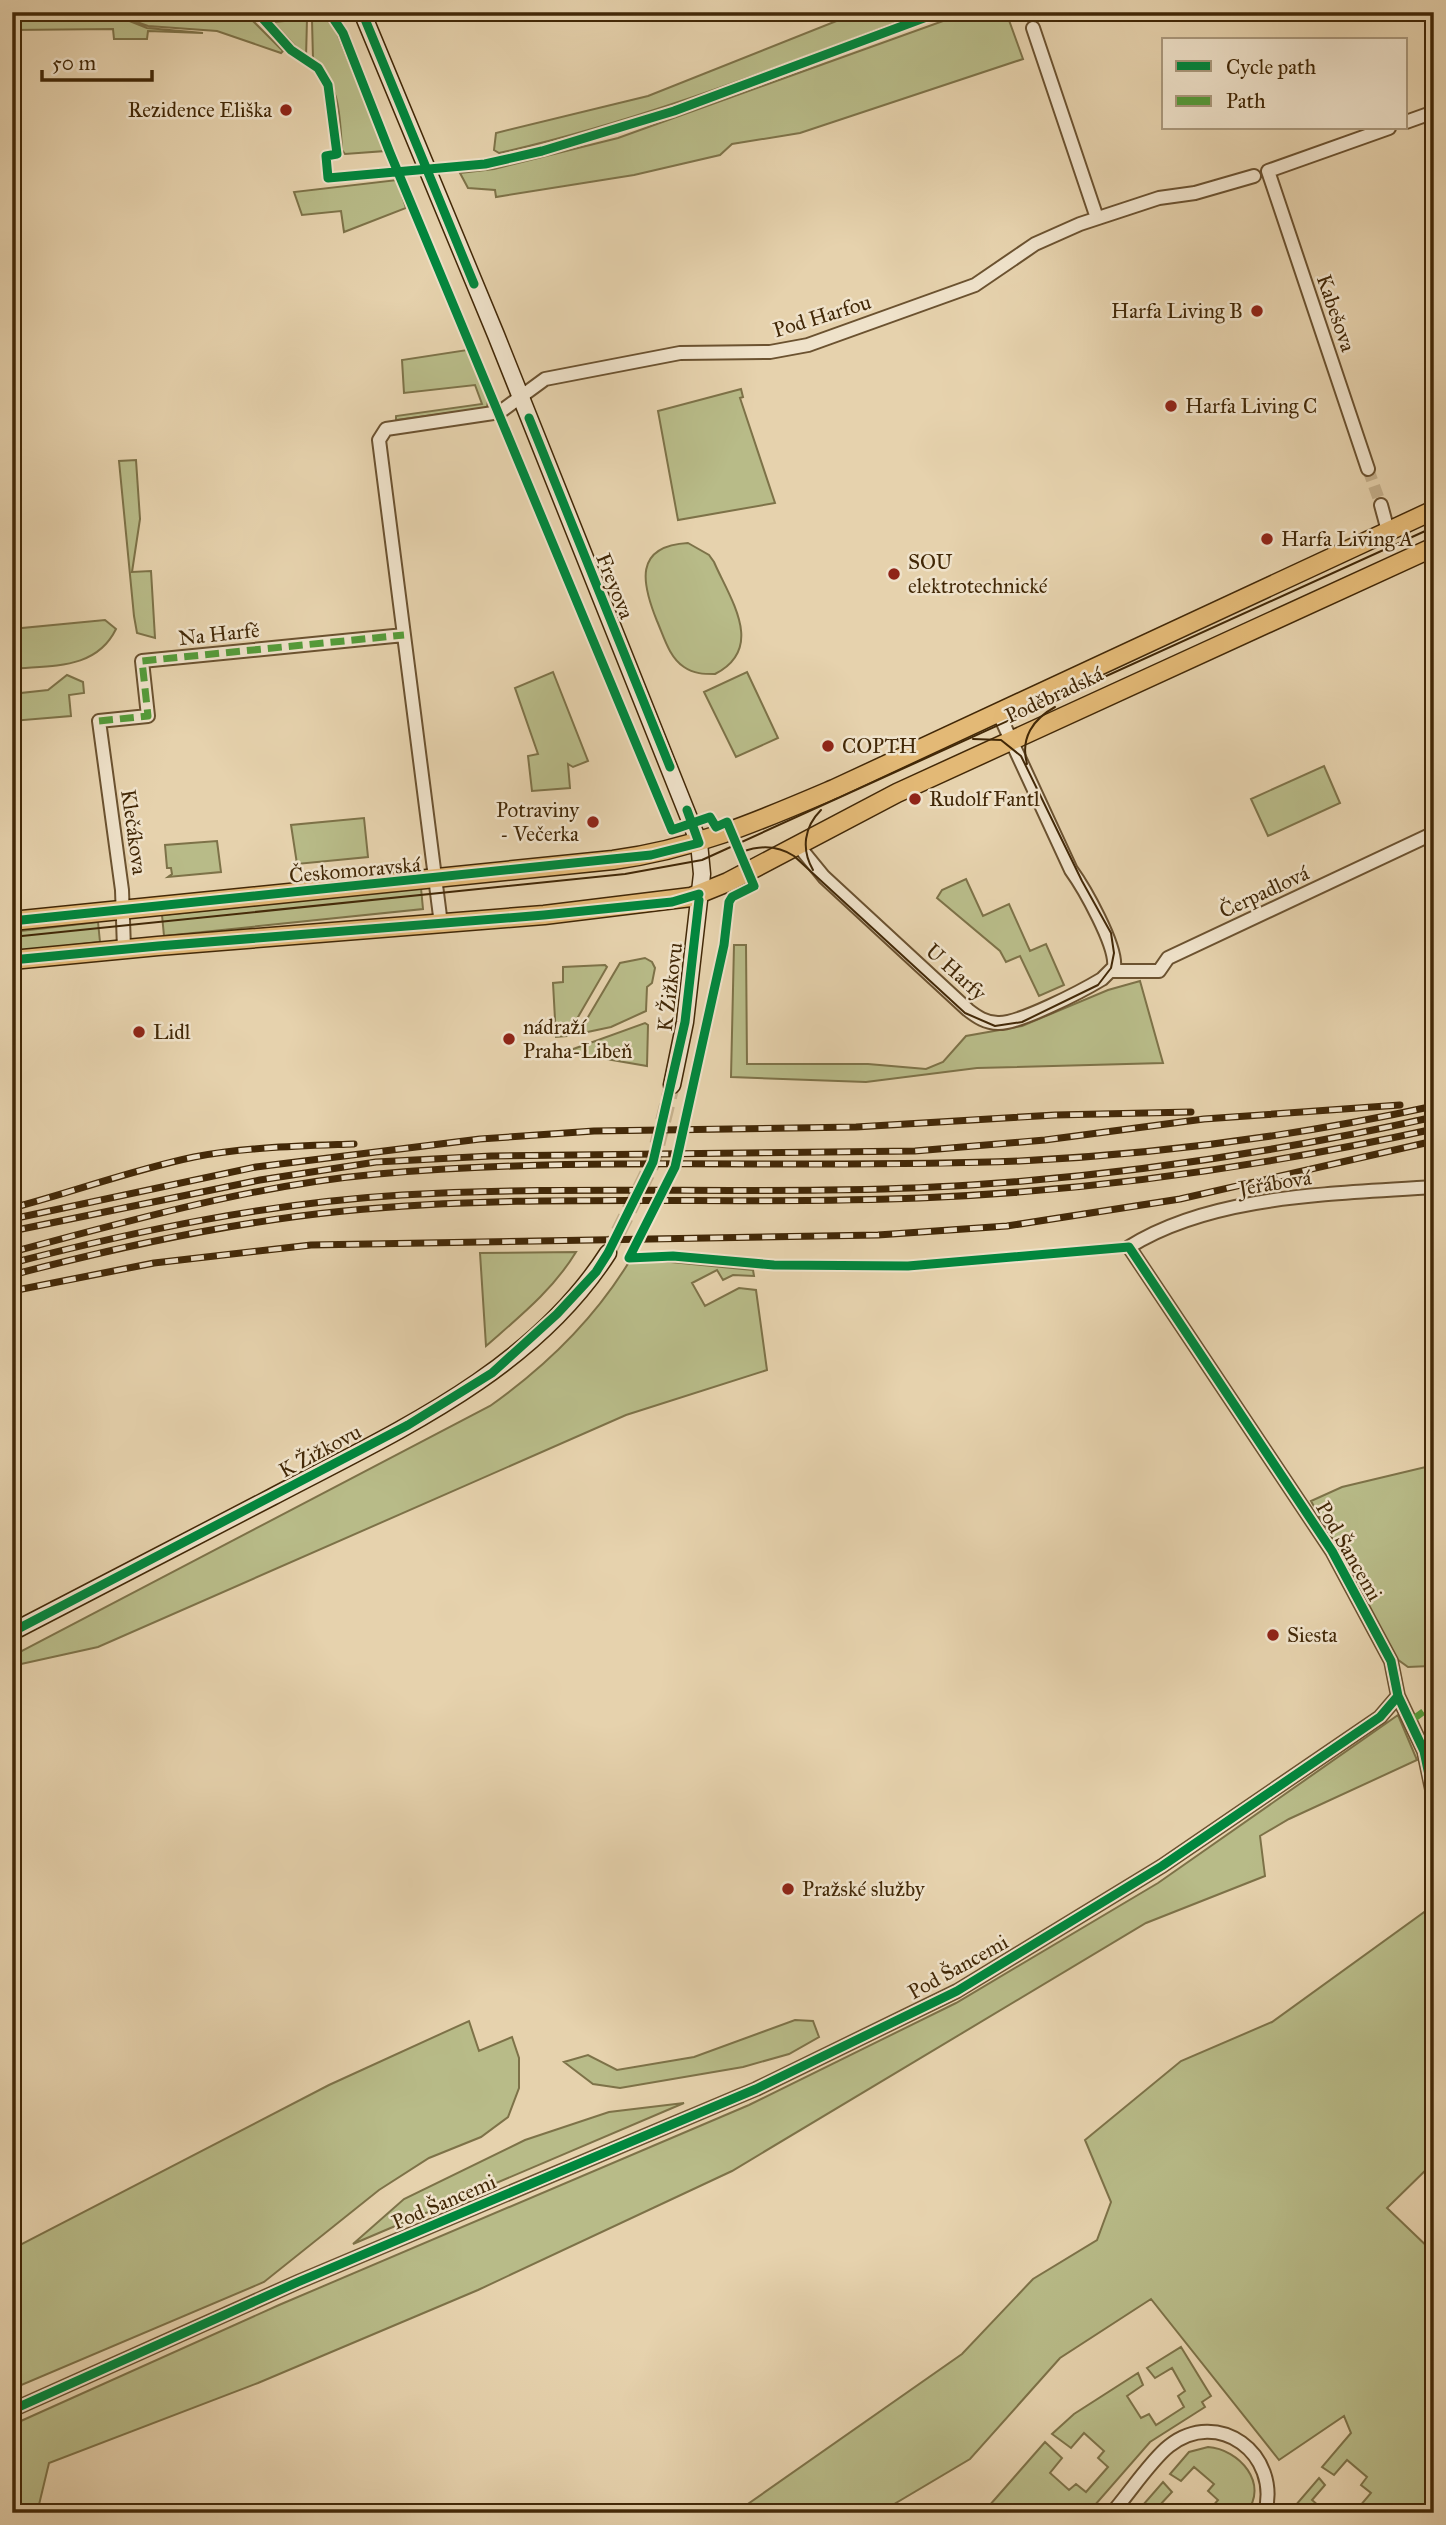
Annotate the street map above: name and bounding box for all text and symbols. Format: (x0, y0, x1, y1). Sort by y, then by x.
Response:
scale bar (42, 38, 152, 82)
legend (1162, 38, 1408, 130)
text: 50 m (52, 50, 97, 76)
text: Cycle path (1226, 54, 1317, 80)
text: Path (1226, 88, 1266, 114)
place label: Rezidence Eliška (128, 97, 272, 123)
marker: Rezidence Eliška (278, 102, 294, 118)
street label: Kabešova (1311, 271, 1361, 355)
street label: Pod Harfou (770, 289, 874, 343)
place label: Harfa Living B (1111, 298, 1243, 324)
marker: Harfa Living B (1249, 303, 1265, 319)
place label: Harfa Living C (1185, 393, 1317, 419)
marker: Harfa Living C (1163, 398, 1179, 414)
place label: Harfa Living A (1281, 526, 1413, 552)
marker: Harfa Living A (1259, 531, 1275, 547)
street label: Freyova (590, 549, 640, 623)
place label: SOU elektrotechnické (908, 549, 1048, 599)
marker: SOU elektrotechnické (886, 566, 902, 582)
street label: Na Harfě (177, 617, 261, 651)
street label: Poděbradská (1001, 661, 1107, 729)
place label: COPTH (842, 733, 917, 759)
marker: COPTH (820, 738, 836, 754)
place label: Rudolf Fantl (929, 786, 1040, 812)
street label: Klečákova (115, 788, 153, 877)
marker: Rudolf Fantl (907, 791, 923, 807)
place label: Potraviny - Večerka (496, 797, 580, 847)
marker: Potraviny - Večerka (585, 814, 601, 830)
street label: Českomoravská (288, 851, 422, 889)
street label: Čerpadlová (1215, 860, 1313, 924)
street label: U Harfy (920, 938, 993, 1007)
street label: K Žižkovu (651, 941, 688, 1033)
place label: nádraží Praha-Libeň (523, 1014, 632, 1064)
place label: Lidl (153, 1019, 191, 1045)
marker: Lidl (131, 1024, 147, 1040)
marker: nádraží Praha-Libeň (501, 1031, 517, 1047)
street label: Jeřábová (1235, 1164, 1313, 1202)
street label: K Žižkovu (274, 1418, 366, 1483)
street label: Pod Šancemi (1310, 1497, 1388, 1606)
place label: Siesta (1287, 1622, 1338, 1648)
marker: Siesta (1265, 1627, 1281, 1643)
place label: Pražské služby (802, 1876, 926, 1902)
marker: Pražské služby (780, 1881, 796, 1897)
street label: Pod Šancemi (903, 1929, 1013, 2005)
street label: Pod Šancemi (388, 2168, 500, 2236)

